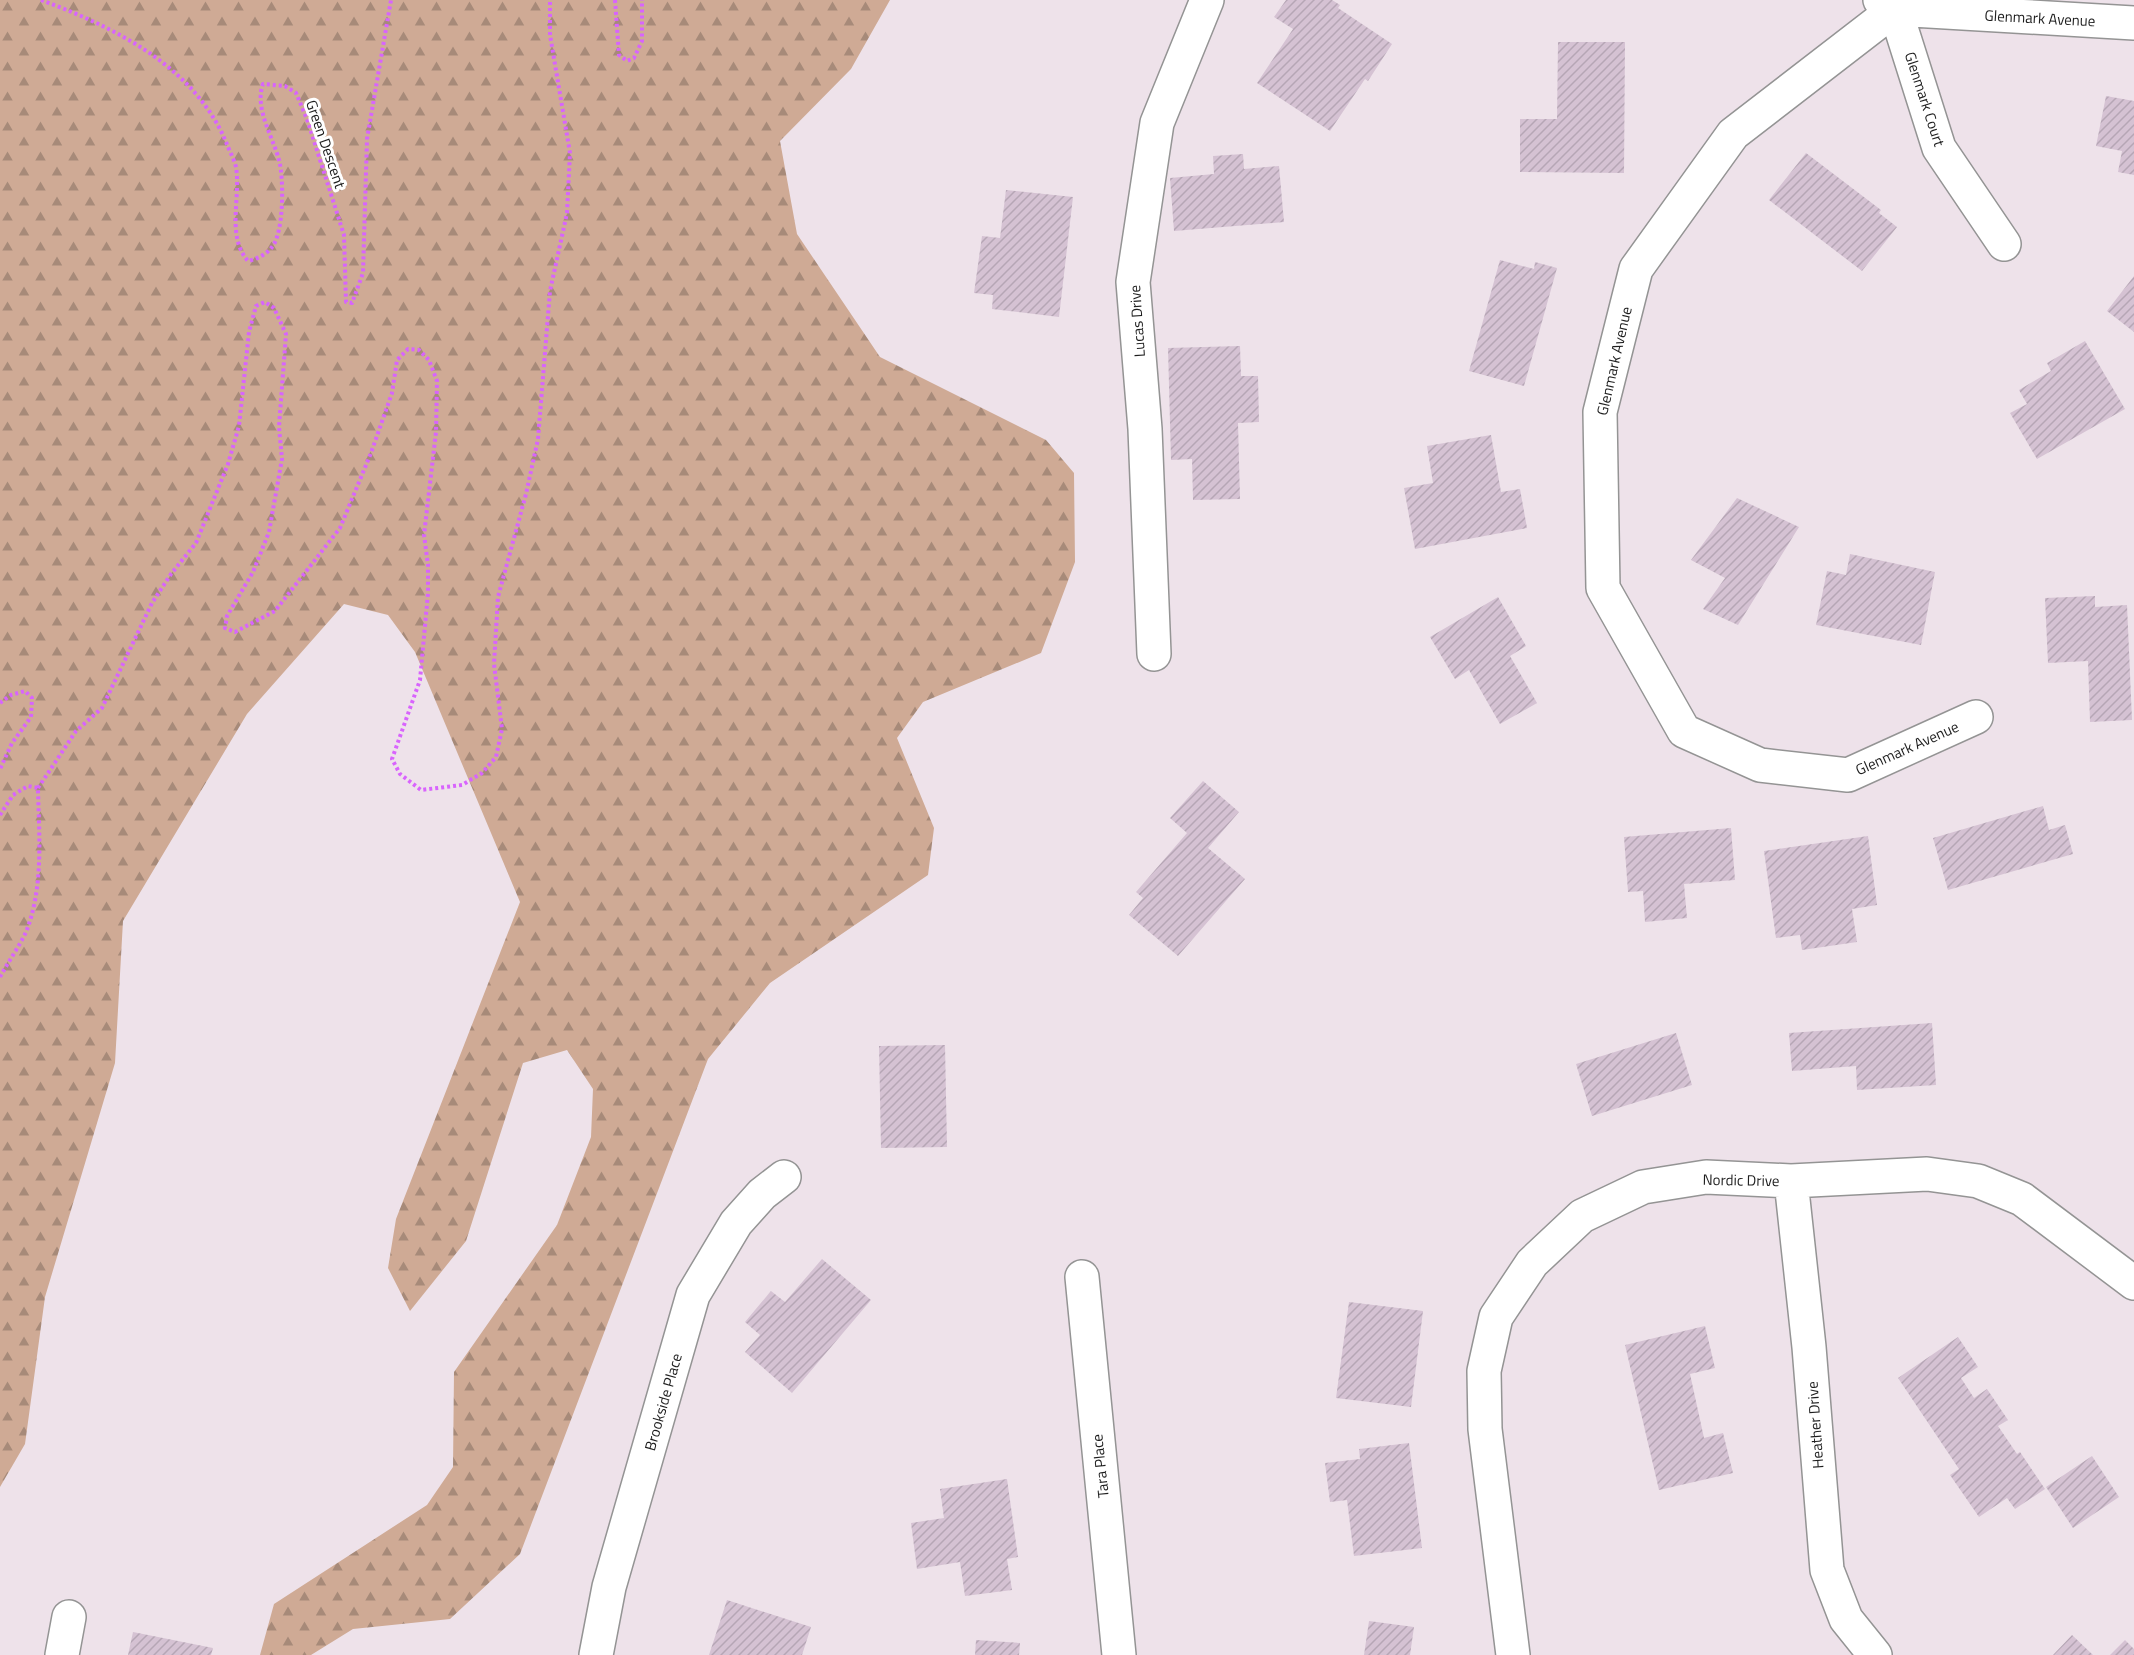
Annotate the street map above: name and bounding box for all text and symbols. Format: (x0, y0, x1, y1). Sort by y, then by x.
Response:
street label: Glenmark Avenue (1984, 4, 2096, 32)
street label: Glenmark Court (1899, 49, 1951, 150)
street label: Green Descent (300, 97, 352, 192)
street label: Lucas Drive (1123, 284, 1151, 358)
street label: Glenmark Avenue (1590, 304, 1638, 418)
street label: Glenmark Avenue (1852, 715, 1962, 781)
street label: Nordic Drive (1702, 1168, 1780, 1192)
street label: Brookside Place (638, 1351, 688, 1453)
street label: Heather Drive (1800, 1381, 1830, 1469)
street label: Tara Place (1085, 1433, 1115, 1499)

